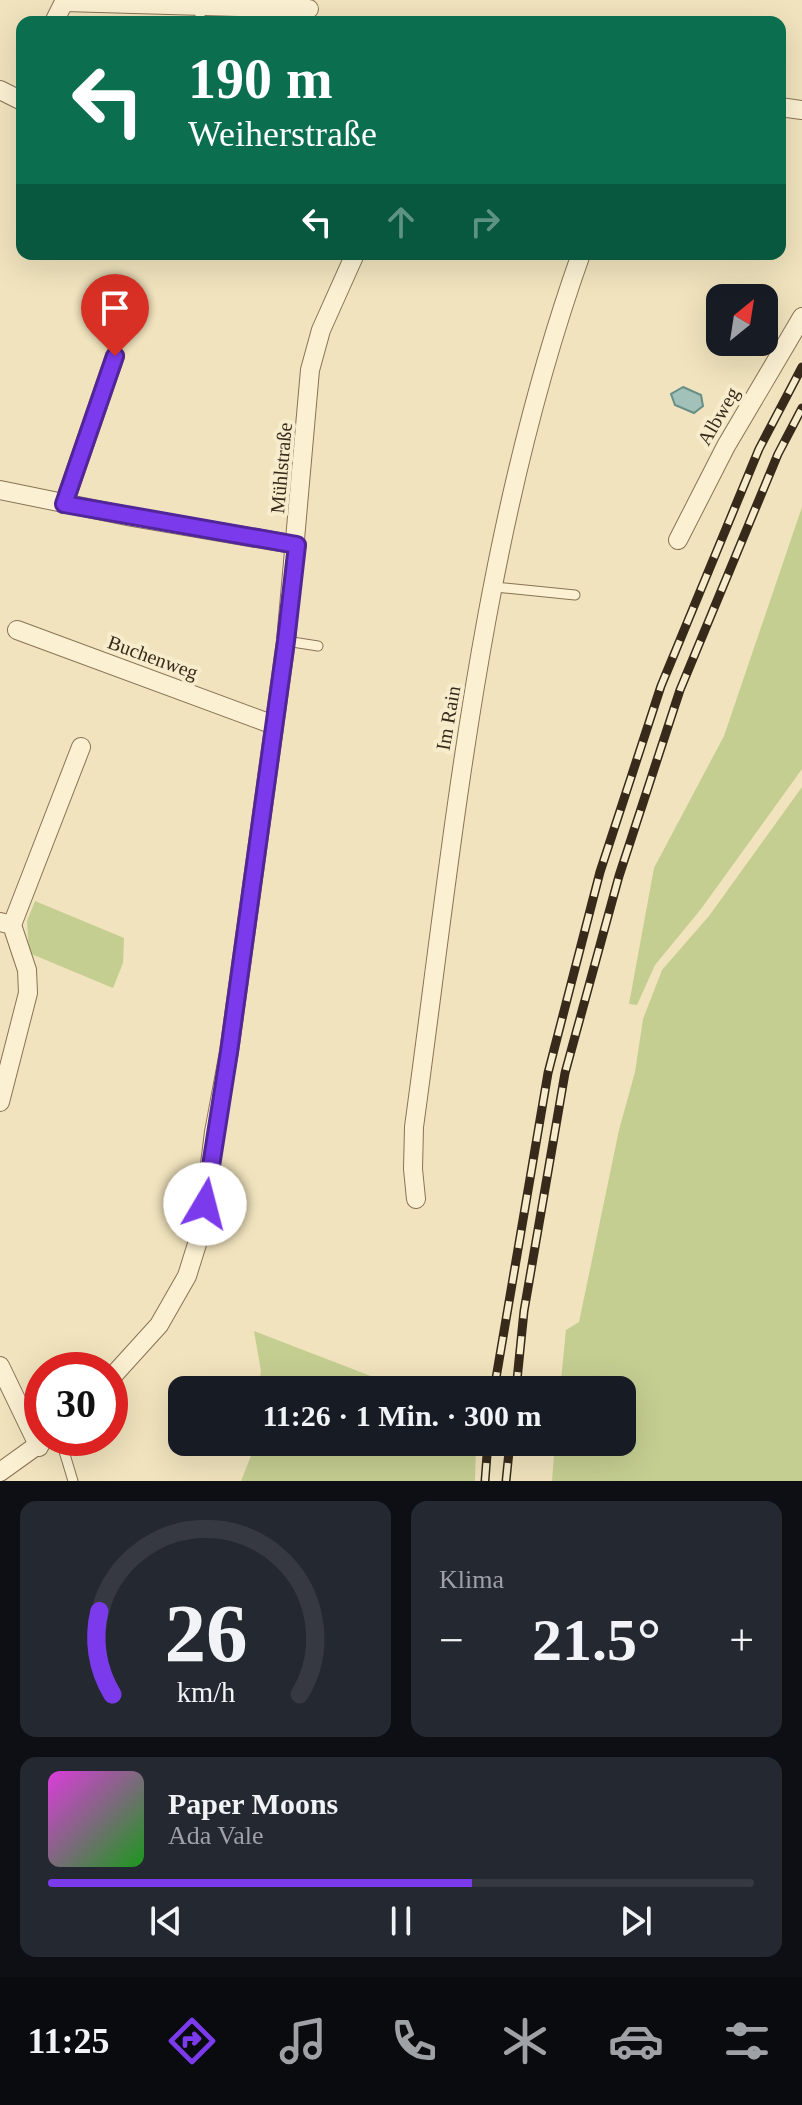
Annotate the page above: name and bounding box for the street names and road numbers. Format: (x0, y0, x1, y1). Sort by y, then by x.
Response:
street label: Albweg (693, 383, 744, 449)
street label: Mühlstraße (266, 422, 296, 514)
street label: Buchenweg (105, 631, 201, 684)
street label: Im Rain (432, 684, 464, 752)

